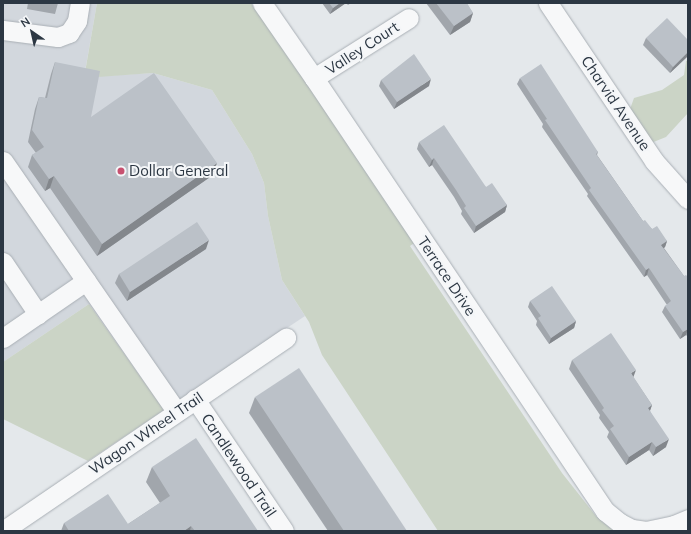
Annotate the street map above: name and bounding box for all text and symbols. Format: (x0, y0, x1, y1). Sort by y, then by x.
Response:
north arrow (12, 12, 52, 52)
text: N (18, 14, 33, 30)
street label: Valley Court (322, 18, 402, 78)
street label: Charvid Avenue (578, 52, 654, 154)
place label: Dollar General (129, 162, 228, 180)
marker: Dollar General (116, 166, 126, 176)
street label: Terrace Drive (414, 233, 480, 319)
street label: Wagon Wheel Trail (85, 388, 207, 478)
street label: Candlewood Trail (198, 410, 280, 520)

